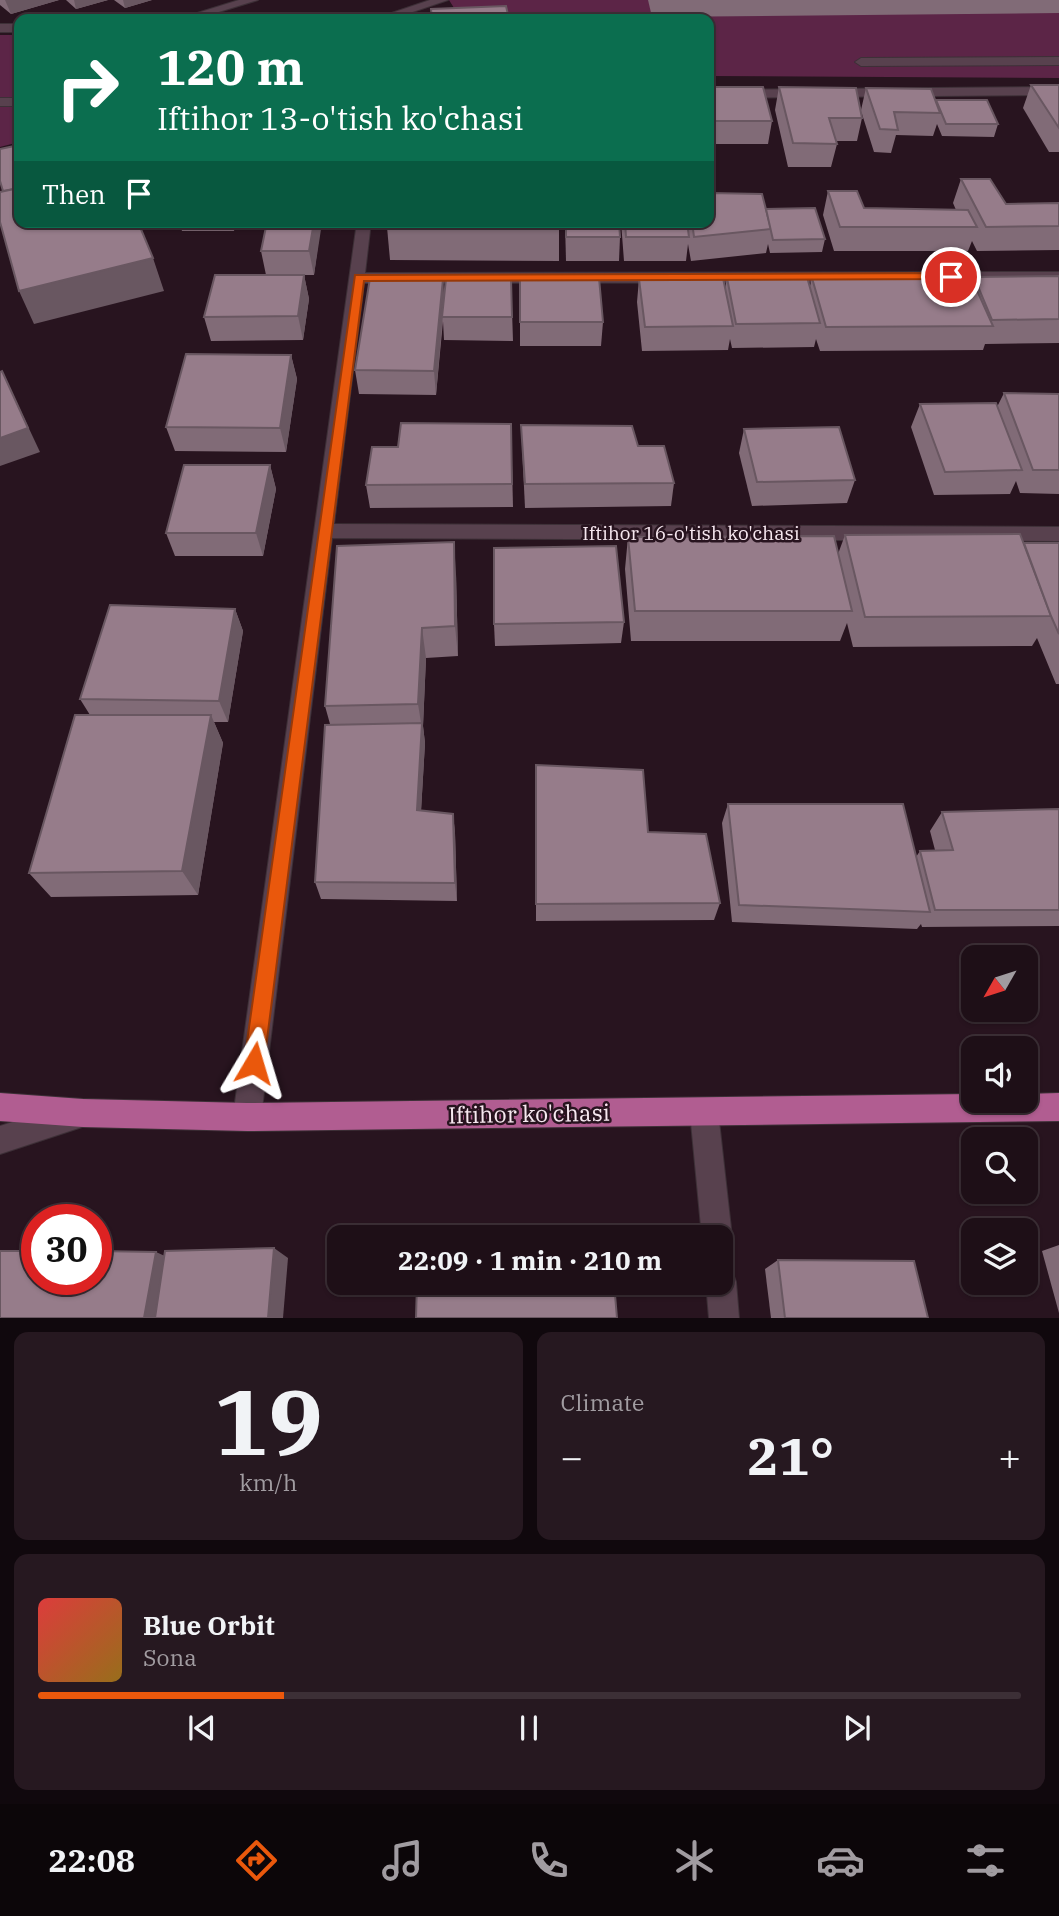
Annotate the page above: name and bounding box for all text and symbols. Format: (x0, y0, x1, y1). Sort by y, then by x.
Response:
text: 120 m (157, 35, 304, 98)
icon: right (42, 42, 133, 133)
text: Iftihor 13-o'tish ko'chasi (157, 97, 523, 139)
icon: arrive (120, 175, 158, 213)
text: Then (42, 177, 106, 211)
pin (921, 247, 981, 307)
icon: arrive (932, 258, 970, 296)
street label: Iftihor 16-o'tish ko'chasi (582, 521, 800, 545)
north arrow (961, 945, 1038, 1022)
map controls (961, 945, 1038, 1295)
position arrow (217, 1026, 291, 1100)
button: sound (961, 1036, 1038, 1113)
street label: Iftihor ko'chasi (448, 1097, 610, 1129)
button: search (961, 1127, 1038, 1204)
speed limit sign: 30 (21, 1204, 112, 1295)
button: layers (961, 1218, 1038, 1295)
text: 22:09 · 1 min · 210 m (398, 1243, 662, 1277)
text: 19 (214, 1362, 323, 1480)
text: Climate (561, 1387, 644, 1417)
text: 21° (747, 1422, 834, 1489)
text: − (561, 1432, 583, 1481)
text: + (998, 1432, 1021, 1481)
text: km/h (239, 1467, 297, 1497)
text: Blue Orbit (143, 1608, 275, 1642)
text: Sona (143, 1642, 197, 1672)
icon: previous (183, 1709, 221, 1747)
icon: pause (510, 1709, 548, 1747)
icon: next (838, 1709, 876, 1747)
icon: directions (232, 1836, 281, 1885)
icon: music (378, 1836, 427, 1885)
icon: phone (524, 1836, 573, 1885)
icon: climate (670, 1836, 719, 1885)
icon: car (816, 1836, 865, 1885)
icon: filters (961, 1836, 1010, 1885)
text: 22:08 (48, 1839, 135, 1881)

